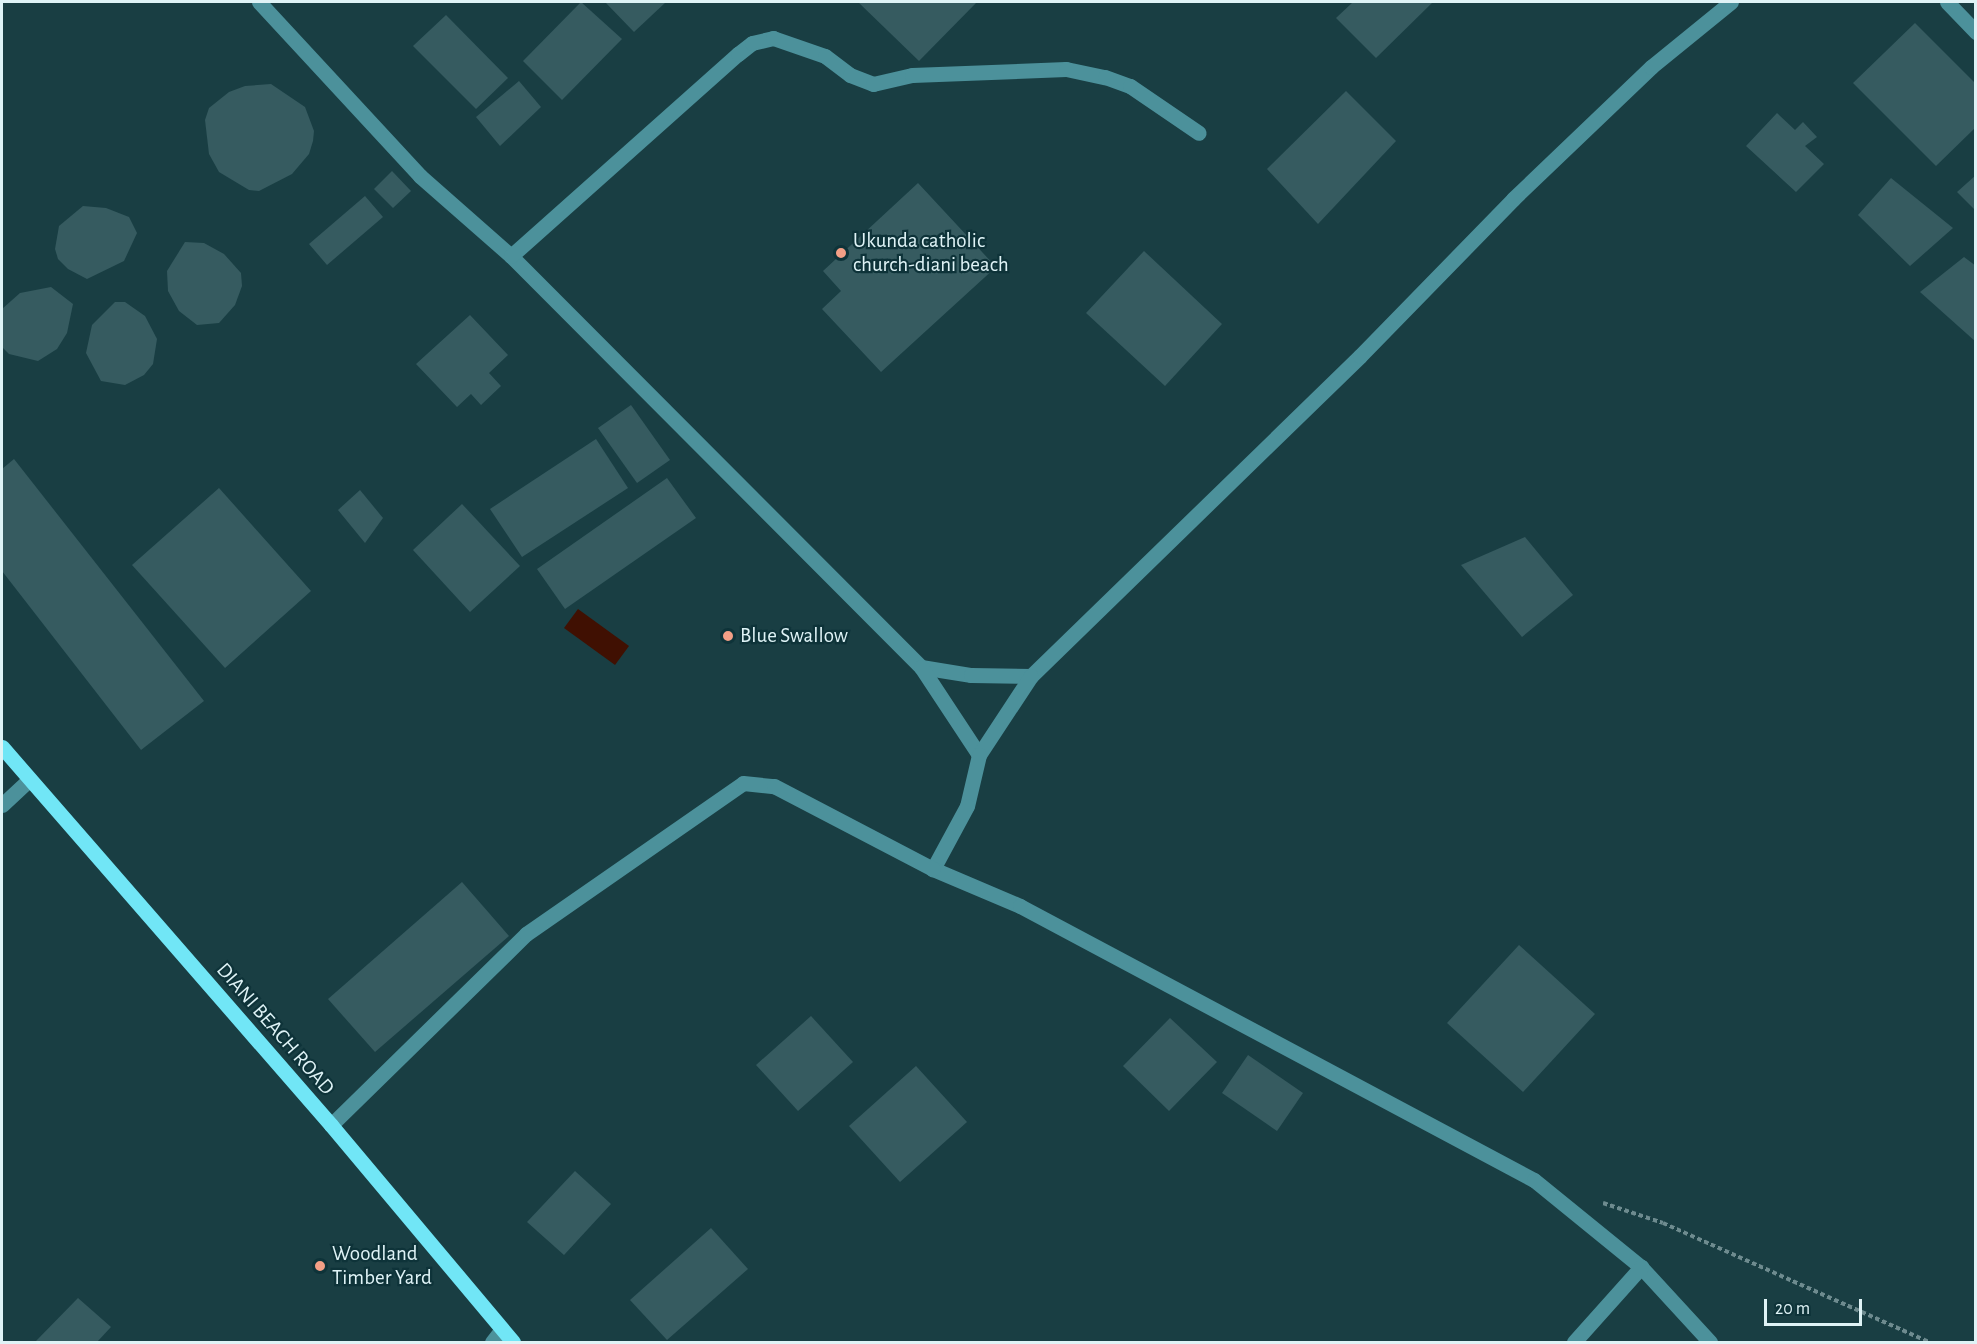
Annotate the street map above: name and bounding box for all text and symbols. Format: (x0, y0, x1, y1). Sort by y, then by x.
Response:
place label: Ukunda catholic church-diani beach (853, 228, 1009, 278)
marker: Ukunda catholic church-diani beach (834, 246, 848, 260)
place label: Blue Swallow (740, 623, 848, 649)
marker: Blue Swallow (721, 629, 735, 643)
street label: DIANI BEACH ROAD (211, 958, 339, 1100)
place label: Woodland Timber Yard (332, 1241, 432, 1291)
marker: Woodland Timber Yard (313, 1259, 327, 1273)
scale bar (1767, 1287, 1864, 1325)
text: 20 m (1775, 1300, 1810, 1318)

